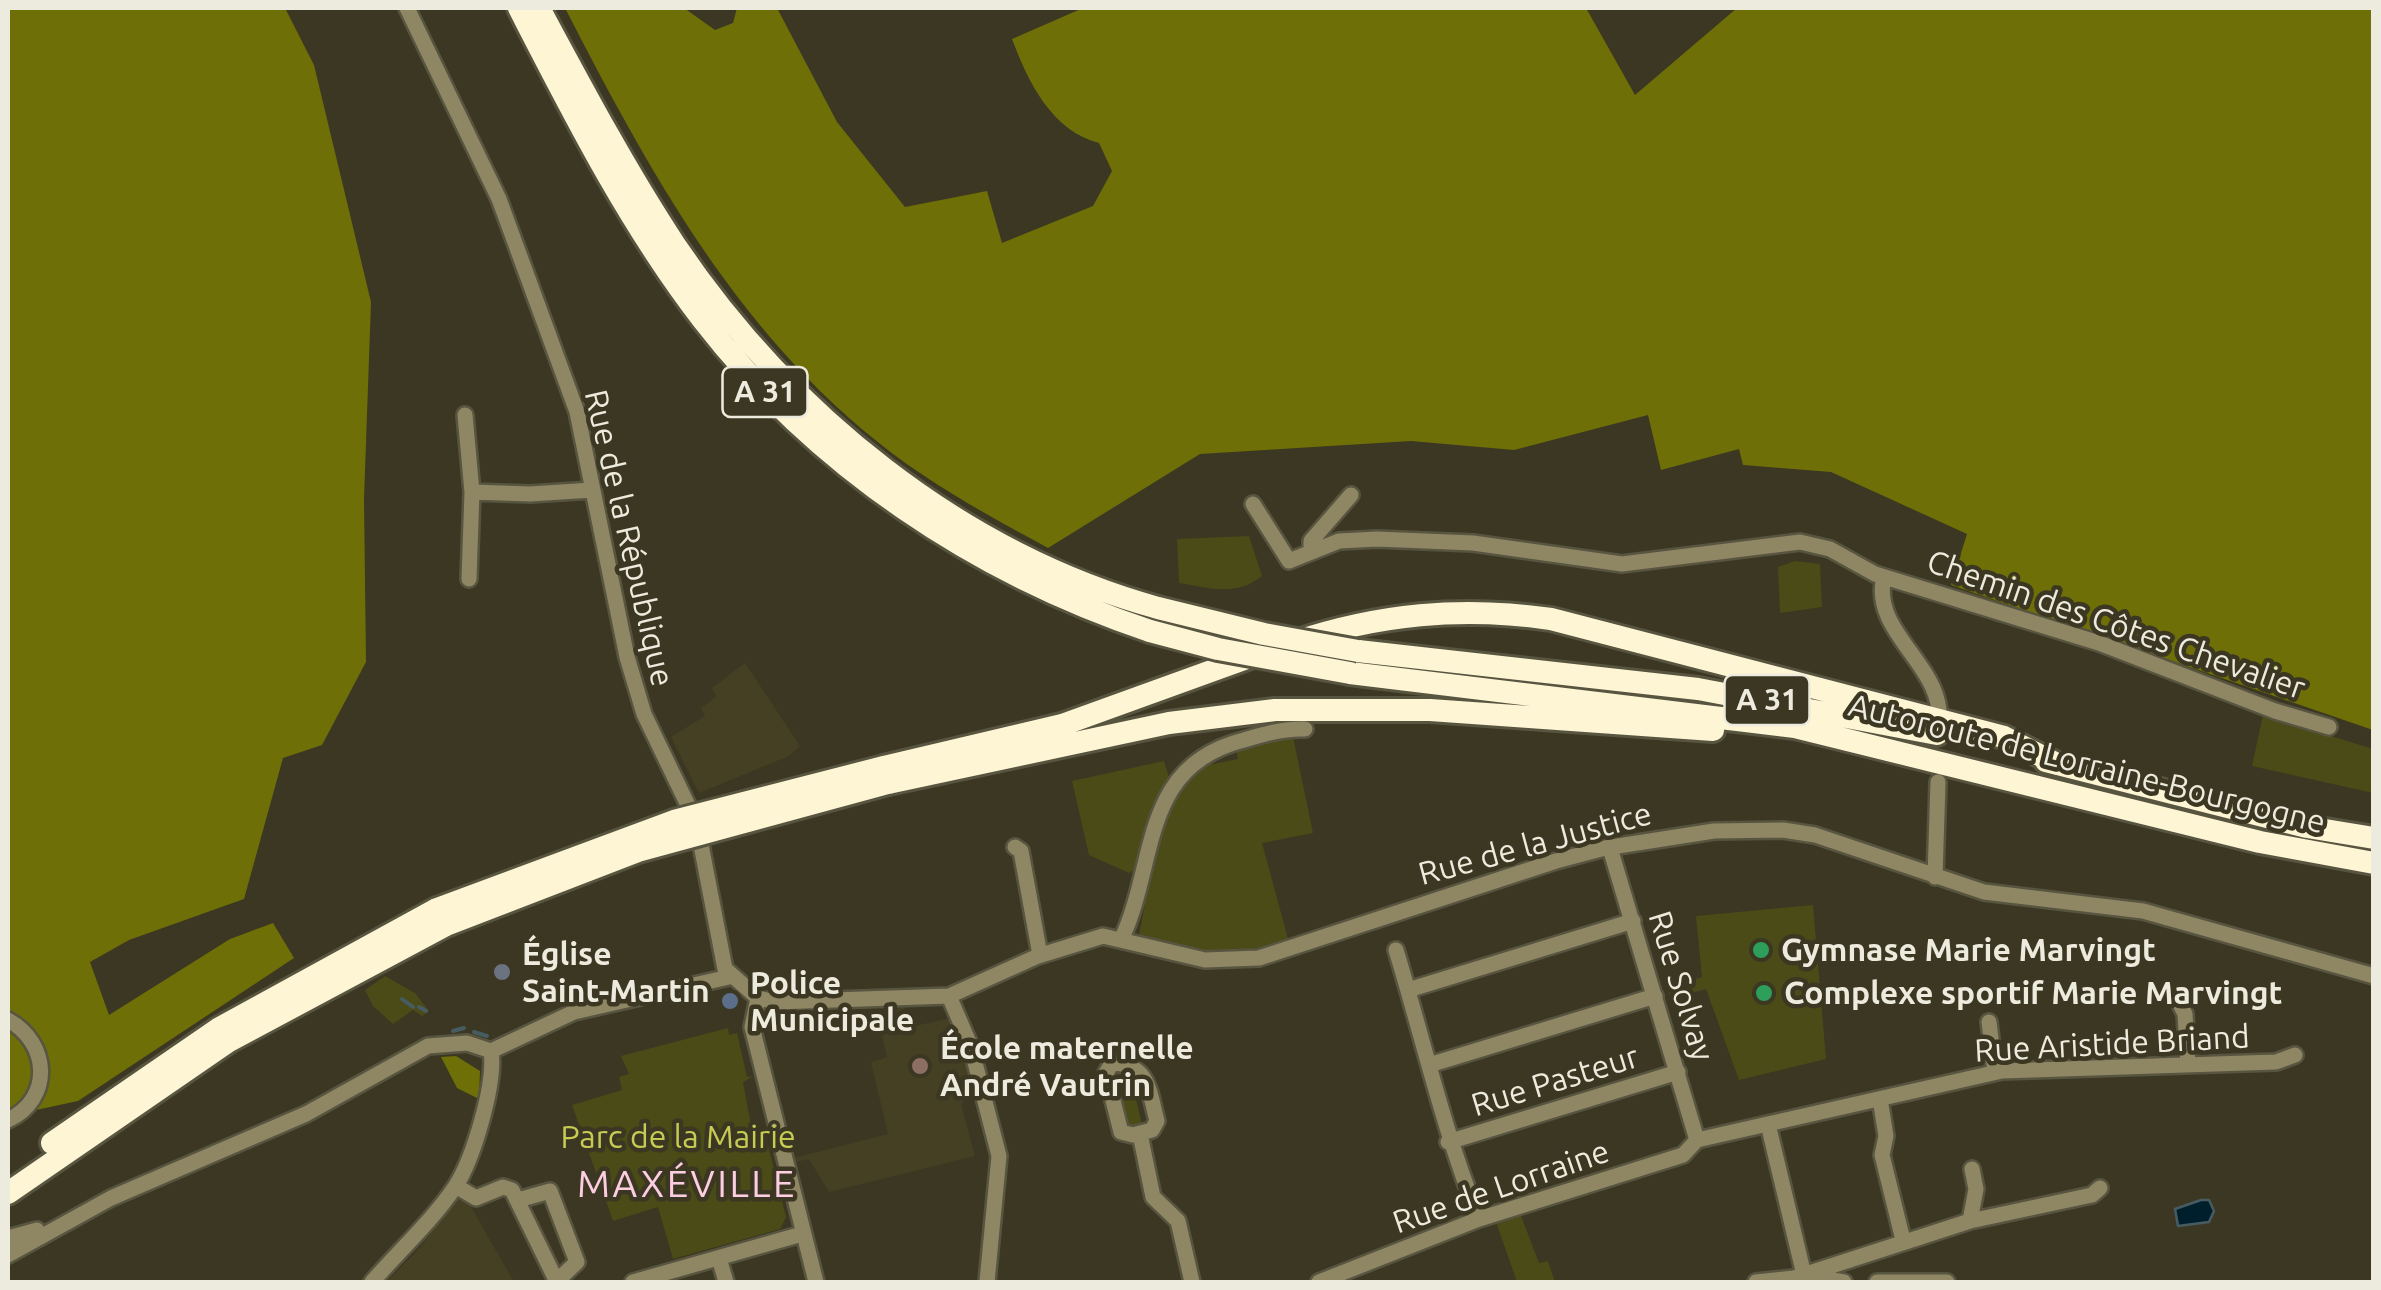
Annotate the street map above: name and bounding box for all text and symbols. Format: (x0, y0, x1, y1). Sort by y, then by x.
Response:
road number: A 31 (722, 367, 808, 417)
street label: Rue de la République (576, 386, 682, 690)
street label: Chemin des Côtes Chevalier (1922, 542, 2310, 708)
road number: A 31 (1724, 675, 1810, 725)
street label: Autoroute de Lorraine-Bourgogne (1845, 686, 2329, 842)
street label: Rue de la Justice (1414, 794, 1656, 894)
street label: Rue Solvay (1640, 907, 1722, 1065)
place label: Gymnase Marie Marvingt (1781, 931, 2156, 969)
place label: Église Saint-Martin (522, 935, 710, 1010)
marker: Gymnase Marie Marvingt (1750, 939, 1772, 961)
marker: Église Saint-Martin (491, 961, 513, 983)
place label: Police Municipale (750, 964, 914, 1039)
place label: Complexe sportif Marie Marvingt (1784, 974, 2282, 1012)
marker: Complexe sportif Marie Marvingt (1753, 982, 1775, 1004)
marker: Police Municipale (719, 990, 741, 1012)
street label: Rue Aristide Briand (1973, 1018, 2251, 1070)
place label: École maternelle André Vautrin (940, 1029, 1194, 1104)
street label: Rue Pasteur (1467, 1037, 1643, 1125)
marker: École maternelle André Vautrin (909, 1055, 931, 1077)
park label: Parc de la Mairie (560, 1118, 796, 1156)
street label: Rue de Lorraine (1388, 1132, 1614, 1242)
district label: MAXÉVILLE (577, 1161, 797, 1207)

